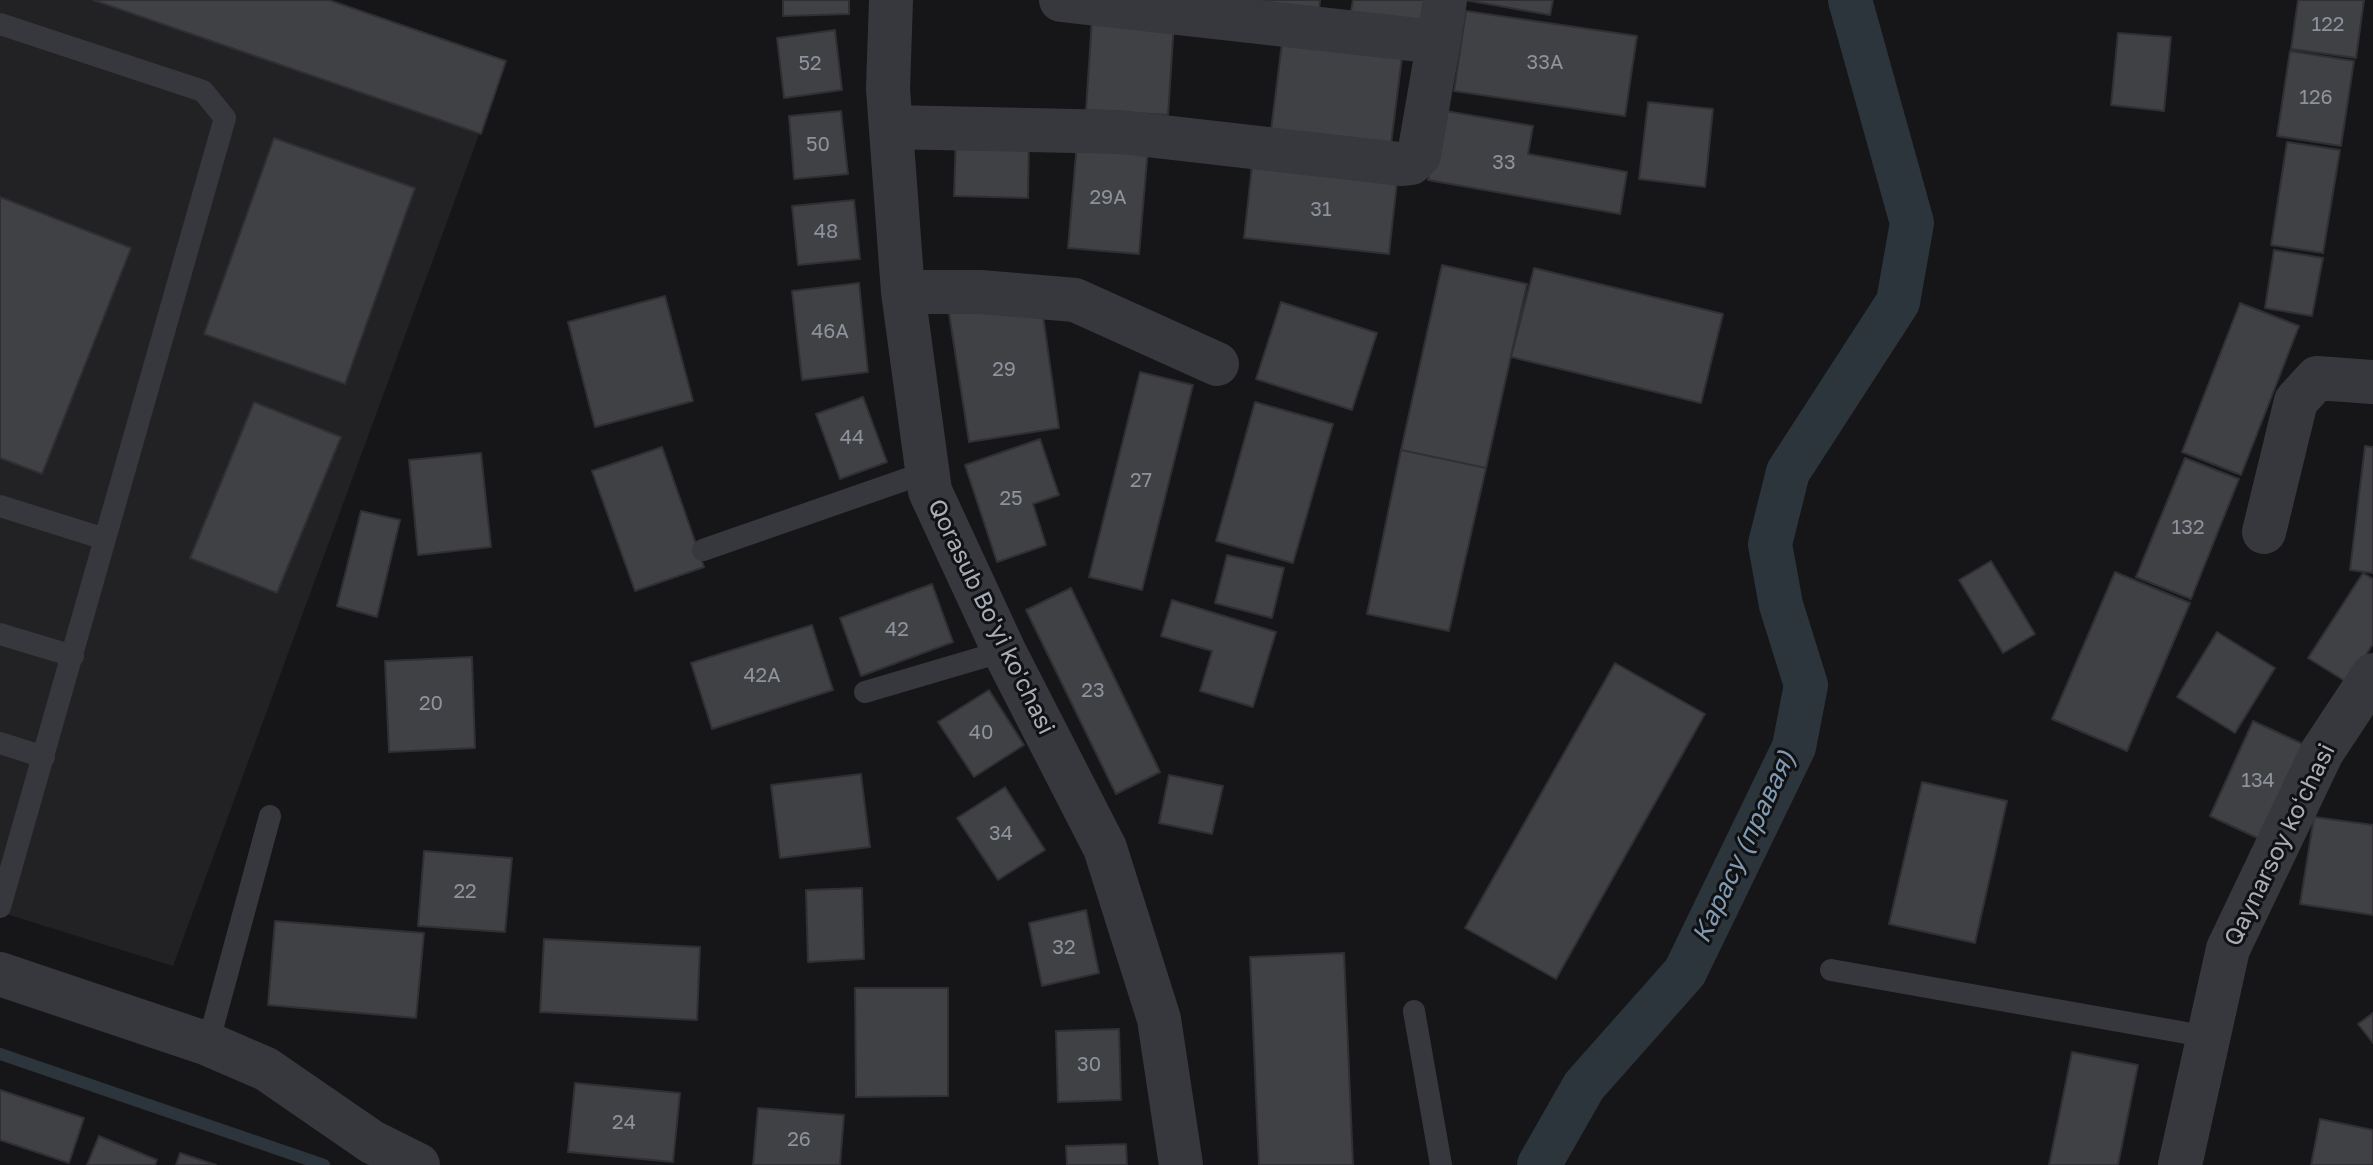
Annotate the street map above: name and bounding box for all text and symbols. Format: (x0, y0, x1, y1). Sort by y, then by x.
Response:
house number: 122 (2312, 13, 2344, 37)
house number: 33A (1527, 51, 1563, 75)
house number: 52 (798, 52, 822, 76)
house number: 126 (2299, 86, 2333, 110)
house number: 50 (806, 133, 830, 157)
house number: 33 (1492, 151, 1516, 175)
house number: 29A (1089, 186, 1127, 210)
house number: 31 (1310, 198, 1332, 222)
house number: 48 (814, 220, 838, 244)
house number: 46A (811, 320, 849, 344)
house number: 29 (992, 358, 1016, 382)
house number: 44 (840, 426, 864, 450)
house number: 27 (1130, 469, 1152, 493)
house number: 25 (999, 487, 1023, 511)
street label: Qorasub Bo'yi ko'chasi (922, 495, 1060, 739)
house number: 132 (2172, 516, 2204, 540)
house number: 42 (885, 618, 909, 642)
house number: 42A (743, 664, 781, 688)
house number: 23 (1081, 679, 1105, 703)
house number: 20 (419, 692, 443, 716)
house number: 40 (969, 721, 993, 745)
street label: Qaynarsoy koʻchasi (2219, 739, 2341, 951)
water label: Карасу (правая) (1686, 746, 1802, 948)
house number: 134 (2241, 769, 2275, 793)
house number: 34 (989, 822, 1013, 846)
house number: 22 (453, 880, 477, 904)
house number: 32 (1052, 936, 1076, 960)
house number: 30 (1077, 1053, 1101, 1077)
house number: 24 (612, 1111, 636, 1135)
house number: 26 (787, 1128, 811, 1152)

